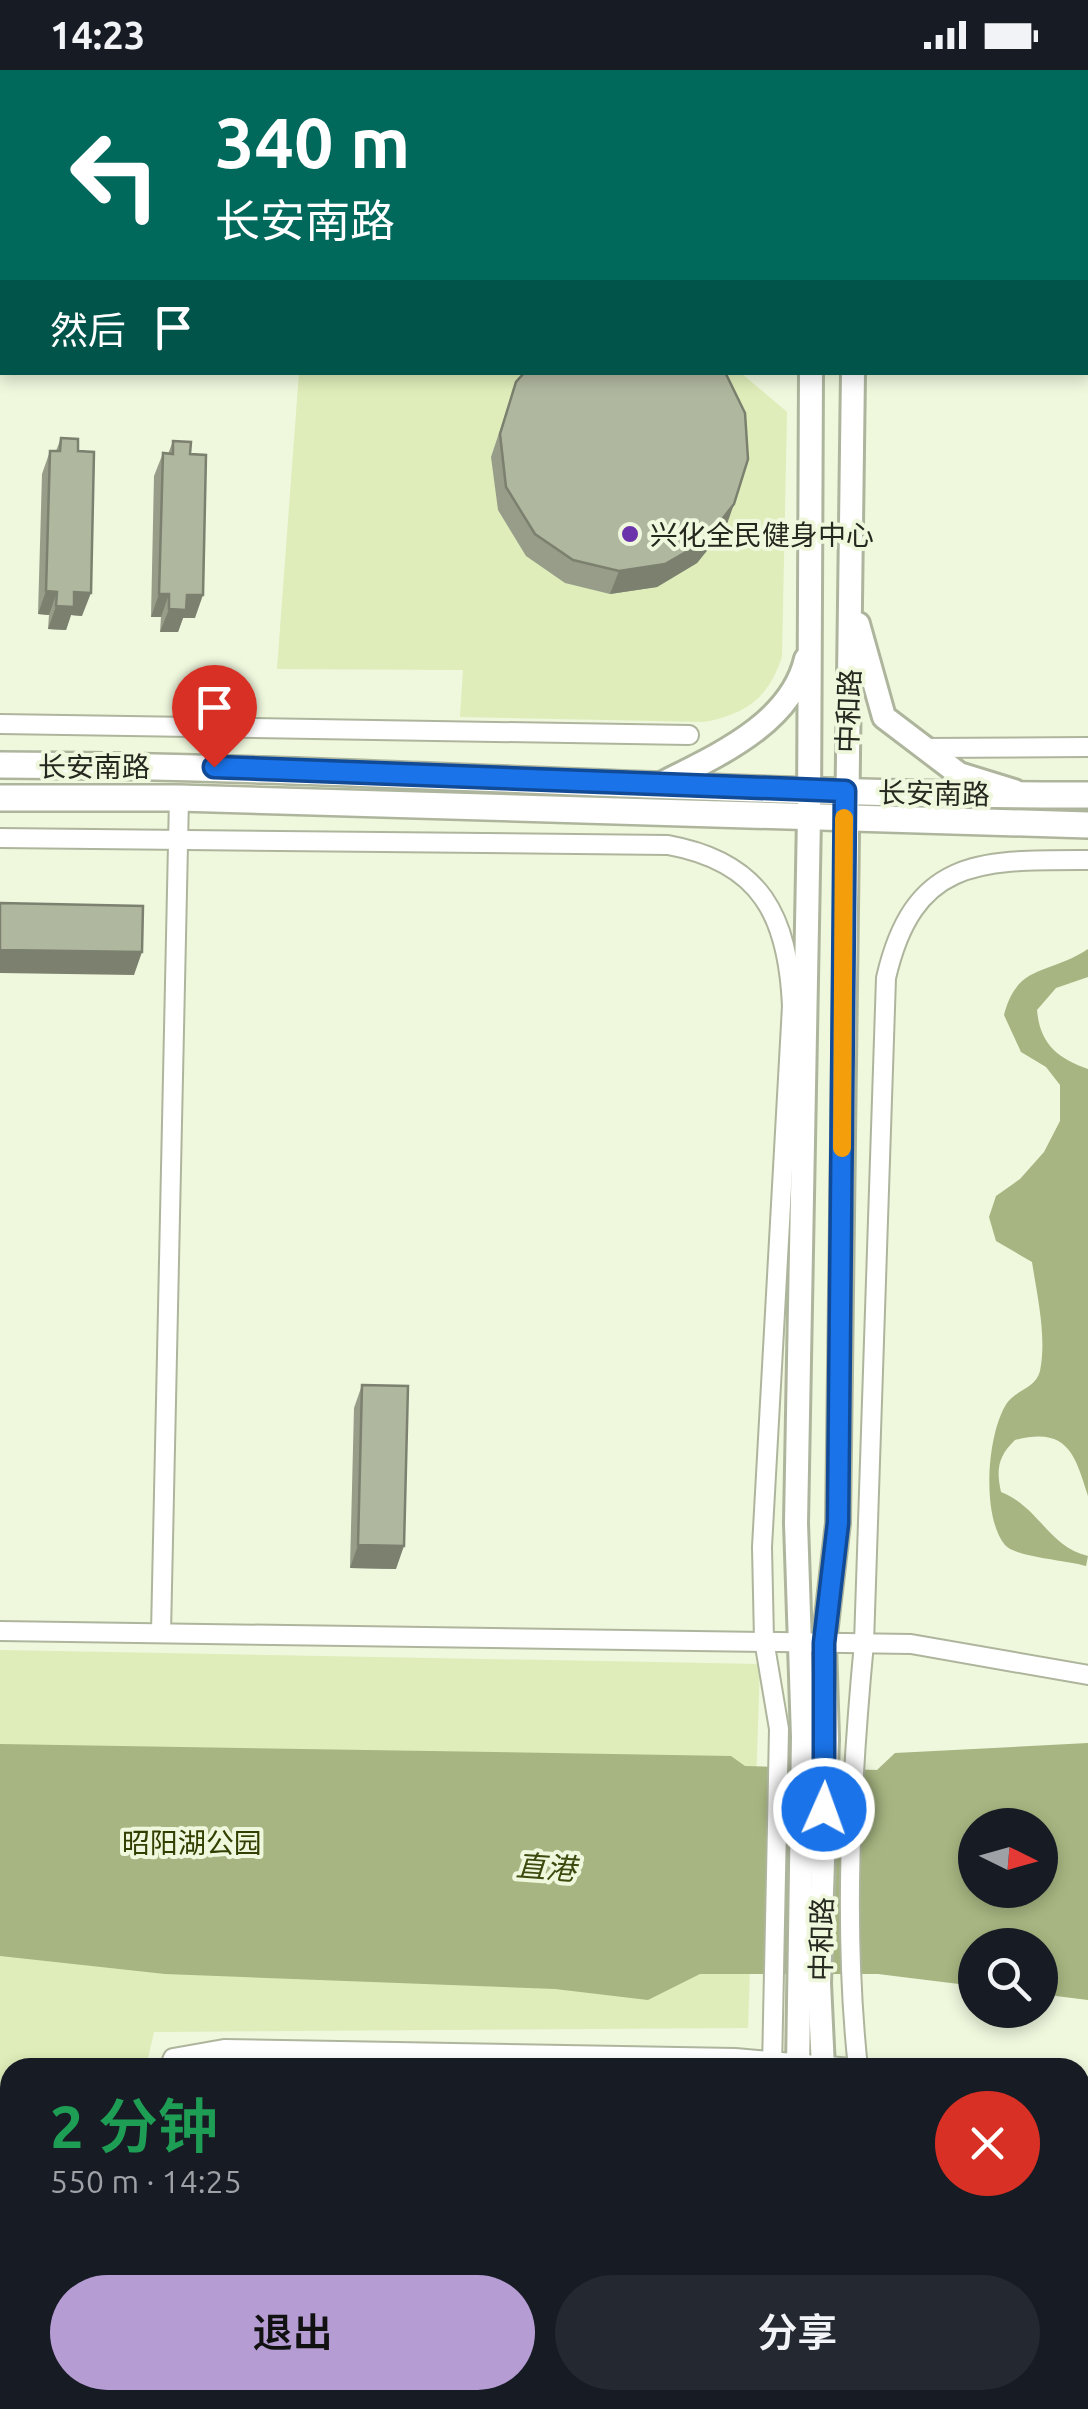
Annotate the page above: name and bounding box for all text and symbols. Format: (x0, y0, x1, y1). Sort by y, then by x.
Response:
text: 14:23 (50, 14, 145, 56)
text: 340 m (215, 103, 410, 181)
icon: left (50, 110, 180, 240)
text: 长安南路 (215, 195, 395, 246)
icon: arrive (146, 300, 201, 355)
text: 然后 (50, 309, 126, 351)
place label: 兴化全民健身中心 (650, 519, 874, 550)
marker: 兴化全民健身中心 (619, 523, 641, 545)
pin (172, 665, 257, 768)
street label: 中和路 (831, 668, 865, 754)
icon: arrive (187, 680, 242, 735)
street label: 长安南路 (38, 751, 150, 782)
street label: 长安南路 (878, 777, 990, 809)
position arrow (772, 1757, 876, 1861)
north arrow (958, 1808, 1058, 1908)
map controls (958, 1808, 1058, 2028)
park label: 昭阳湖公园 (122, 1827, 262, 1858)
water label: 直港 (515, 1848, 581, 1886)
street label: 中和路 (805, 1897, 837, 1981)
button: search (958, 1928, 1058, 2028)
button: close (935, 2091, 1040, 2196)
text: 2 分钟 (50, 2092, 218, 2159)
text: 550 m · 14:25 (50, 2163, 242, 2199)
button: 退出 (50, 2275, 535, 2390)
button: 分享 (555, 2275, 1040, 2390)

